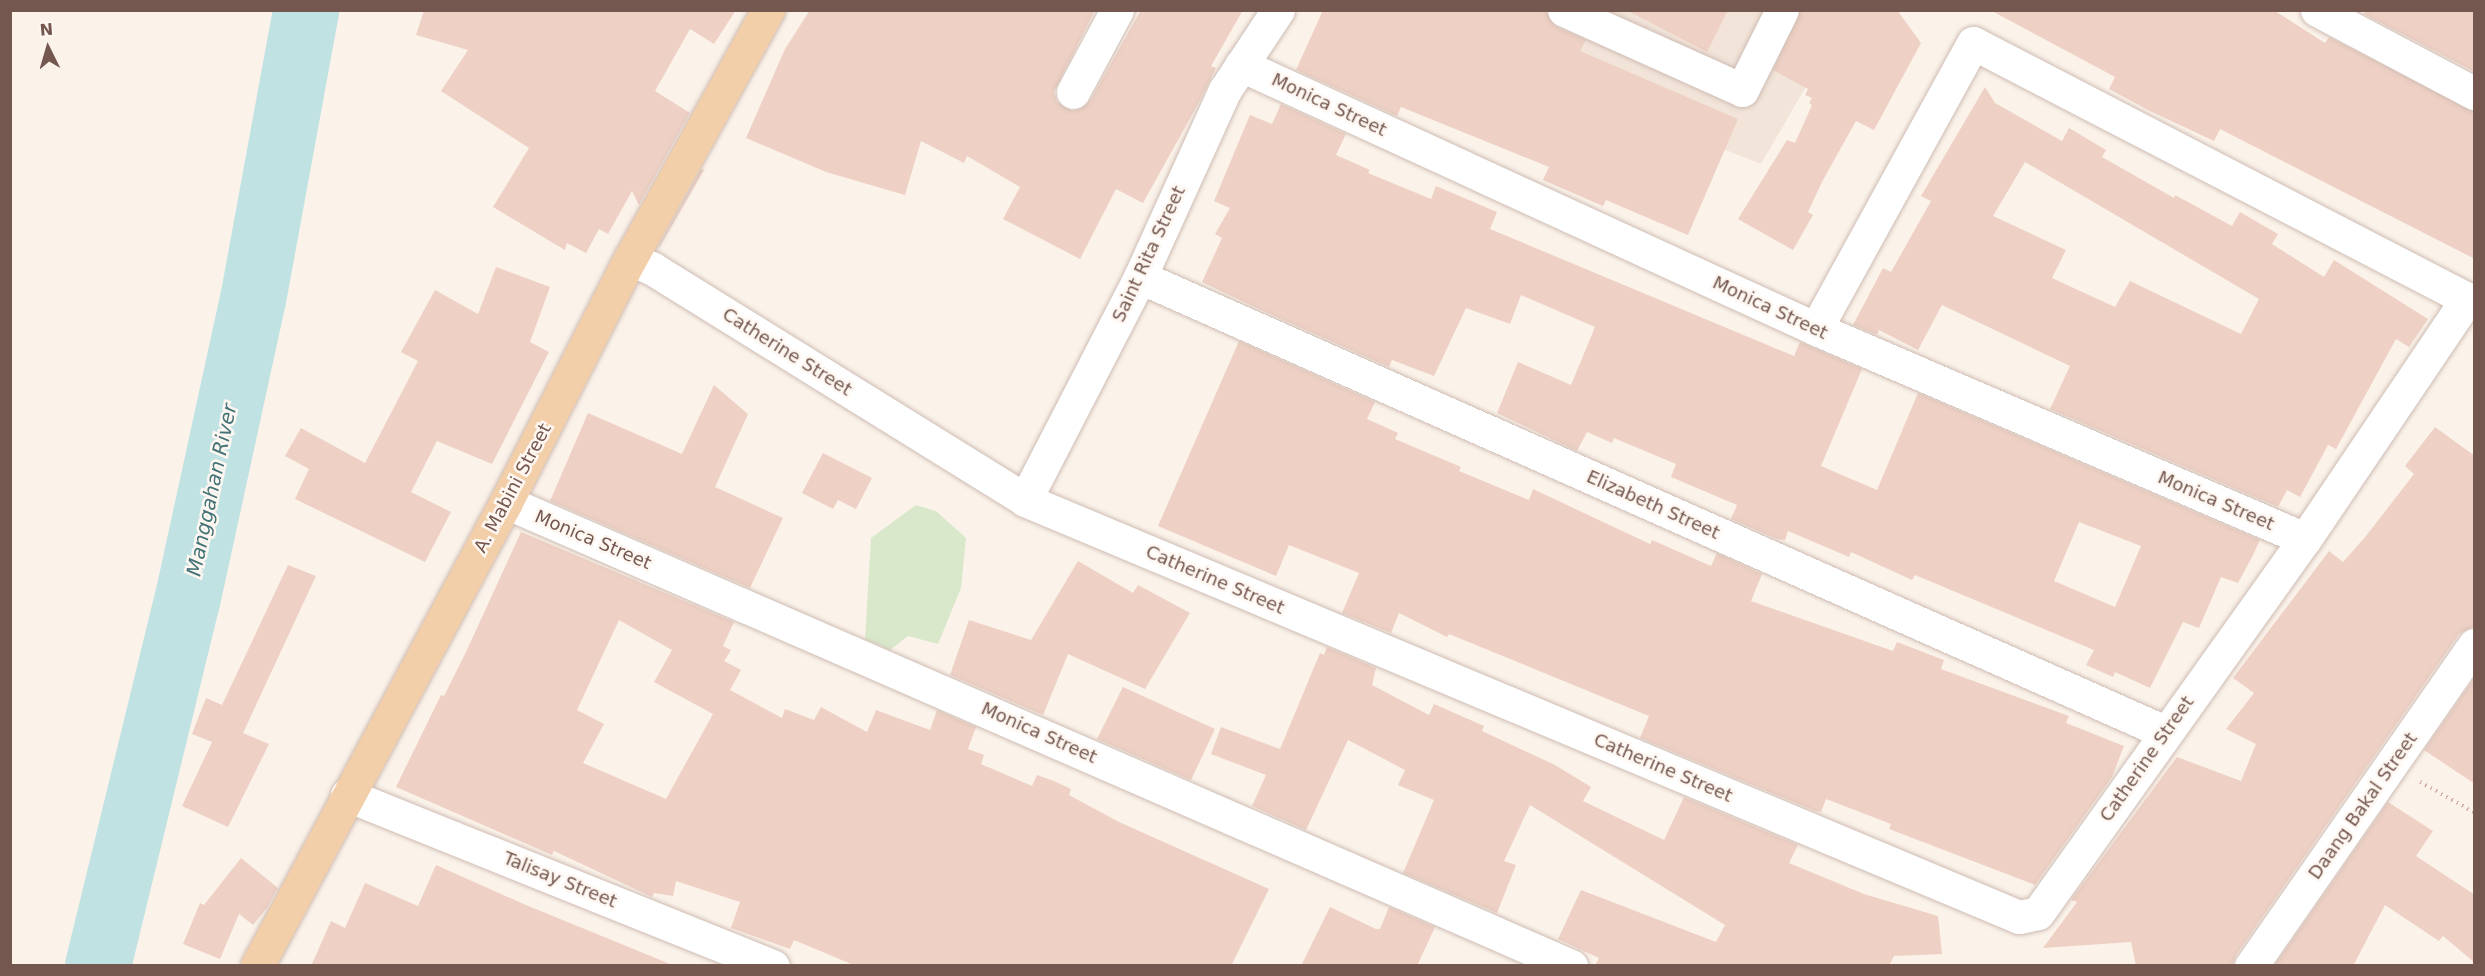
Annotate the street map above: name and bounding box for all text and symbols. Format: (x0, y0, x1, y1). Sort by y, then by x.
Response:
north arrow (18, 18, 78, 78)
text: N (39, 20, 54, 40)
street label: Monica Street (1268, 69, 1390, 141)
street label: Saint Rita Street (1108, 183, 1190, 325)
street label: Monica Street (1709, 272, 1831, 344)
street label: Catherine Street (718, 304, 856, 400)
water label: Manggahan River (182, 402, 242, 578)
street label: A. Mabini Street (470, 420, 556, 556)
street label: Elizabeth Street (1583, 466, 1723, 544)
street label: Monica Street (2155, 467, 2277, 535)
street label: Monica Street (532, 506, 654, 574)
street label: Catherine Street (1142, 541, 1288, 619)
street label: Catherine Street (2096, 692, 2198, 826)
street label: Monica Street (978, 698, 1100, 768)
street label: Daang Bakal Street (2304, 728, 2422, 884)
street label: Catherine Street (1590, 729, 1736, 807)
street label: Talisay Street (500, 847, 620, 913)

